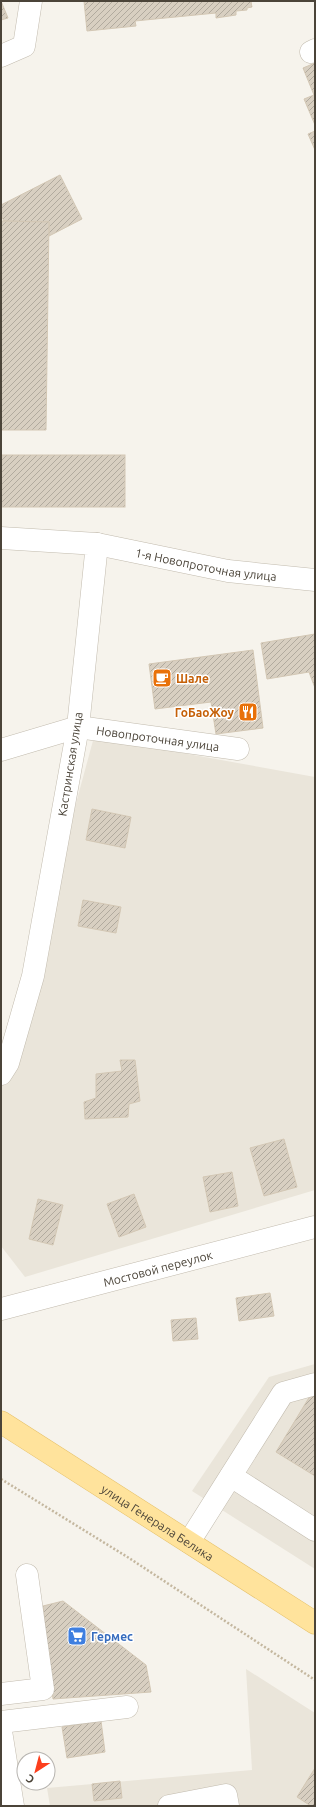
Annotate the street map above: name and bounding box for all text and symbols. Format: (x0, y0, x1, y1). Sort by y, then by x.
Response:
street label: 1-я Новопроточная улица (134, 546, 277, 583)
cafe icon: Шале (151, 667, 173, 689)
place label: Шале (176, 672, 209, 685)
restaurant icon: ГоБаоЖоу (237, 701, 259, 723)
place label: ГоБаоЖоу (175, 706, 235, 719)
street label: Кастринская улица (55, 711, 85, 817)
street label: Новопроточная улица (96, 723, 220, 753)
street label: Мостовой переулок (102, 1248, 214, 1289)
street label: улица Генерала Белика (99, 1482, 216, 1563)
supermarket icon: Гермес (66, 1625, 88, 1647)
place label: Гермес (91, 1630, 133, 1643)
north arrow (16, 1751, 56, 1791)
text: С (24, 1772, 36, 1786)

